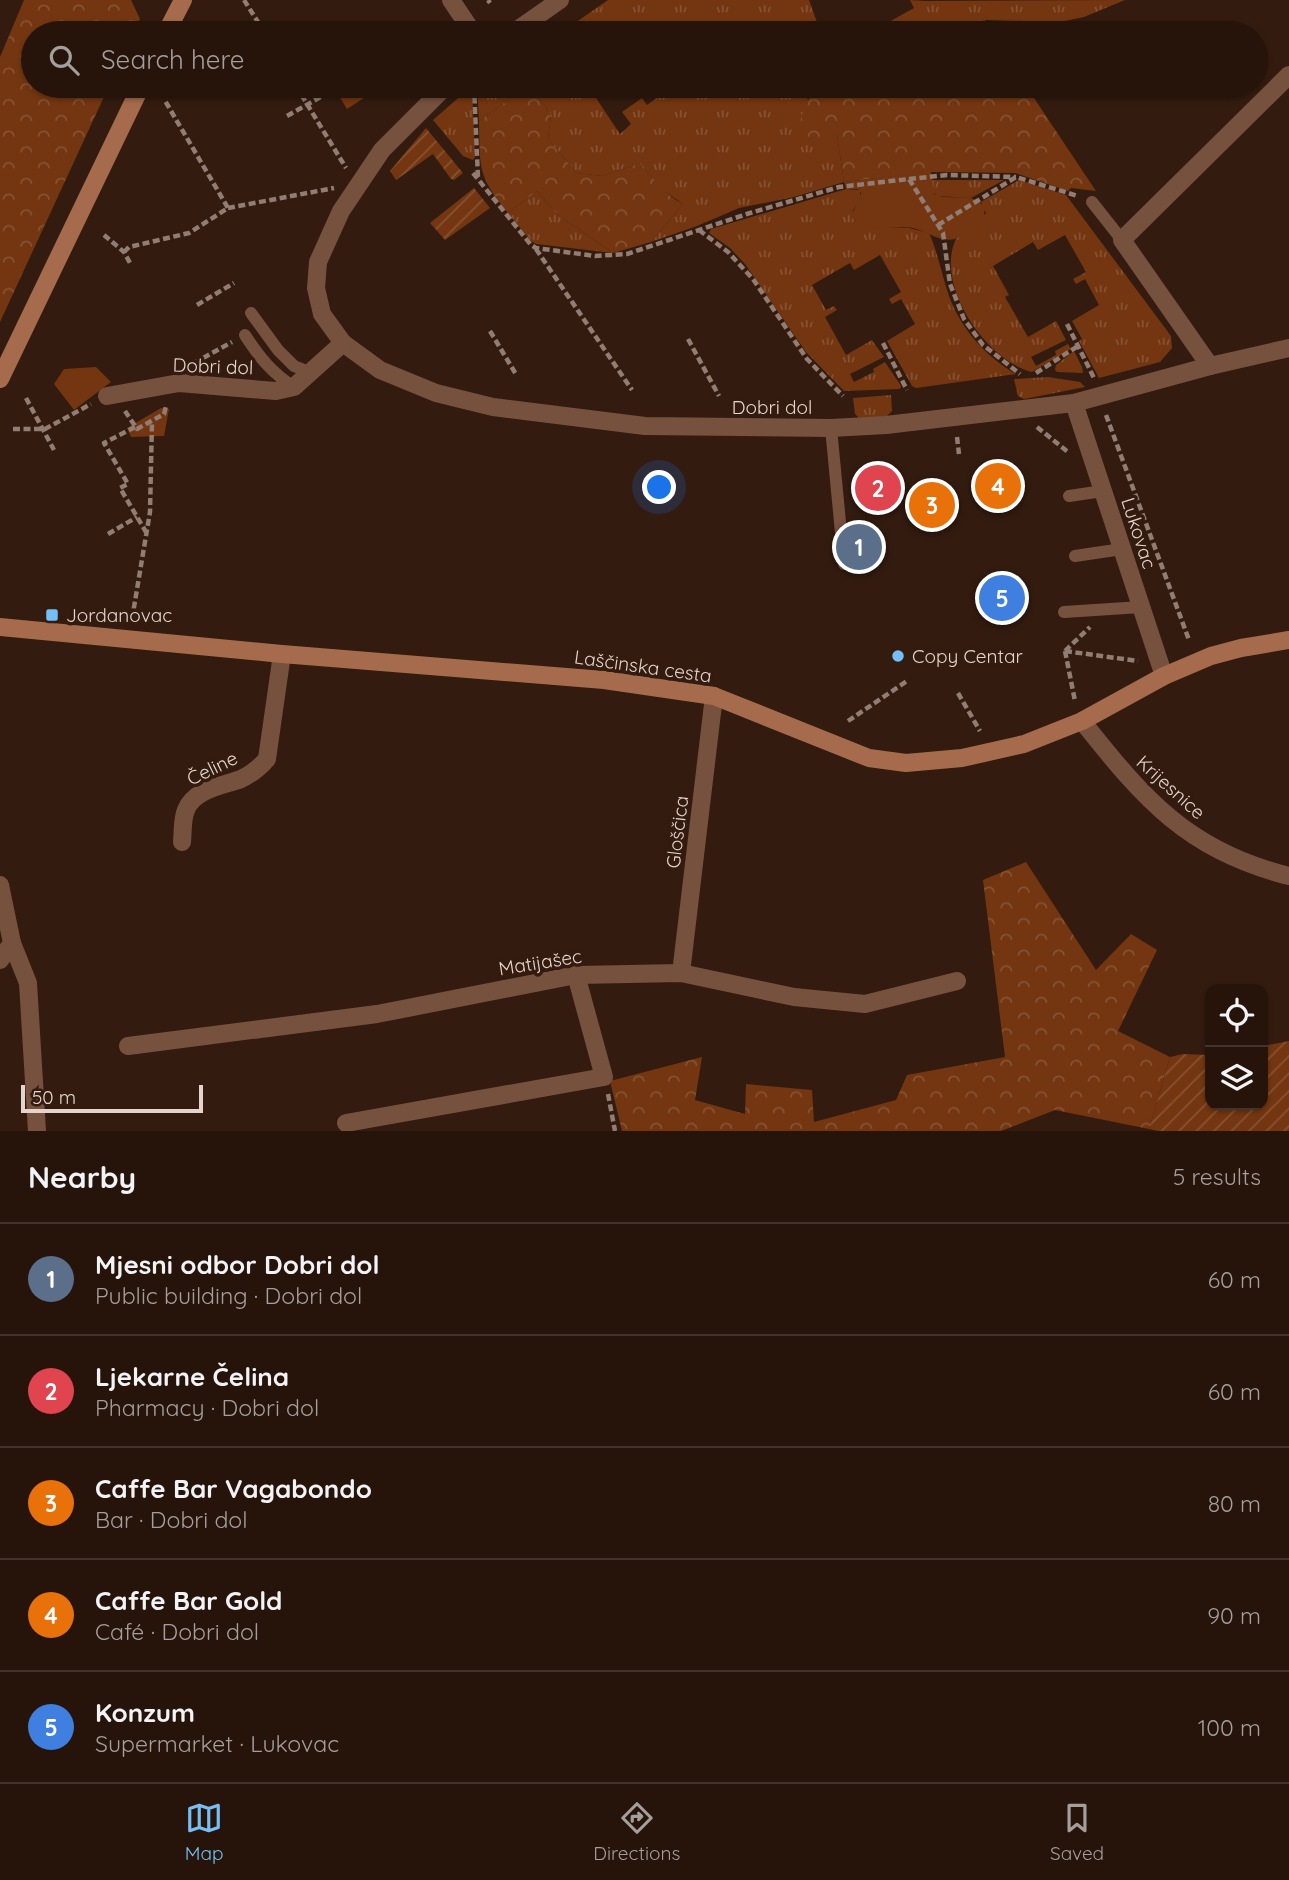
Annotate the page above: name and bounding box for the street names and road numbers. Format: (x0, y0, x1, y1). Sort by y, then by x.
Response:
street label: Dobri dol (172, 353, 254, 379)
street label: Dobri dol (732, 395, 812, 419)
street label: Lukovac (1116, 494, 1162, 572)
street label: Laščinska cesta (573, 644, 713, 688)
street label: Čeline (183, 746, 241, 790)
street label: Krijesnice (1132, 750, 1210, 824)
street label: Gloščica (661, 794, 693, 870)
street label: Matijašec (497, 944, 583, 980)

